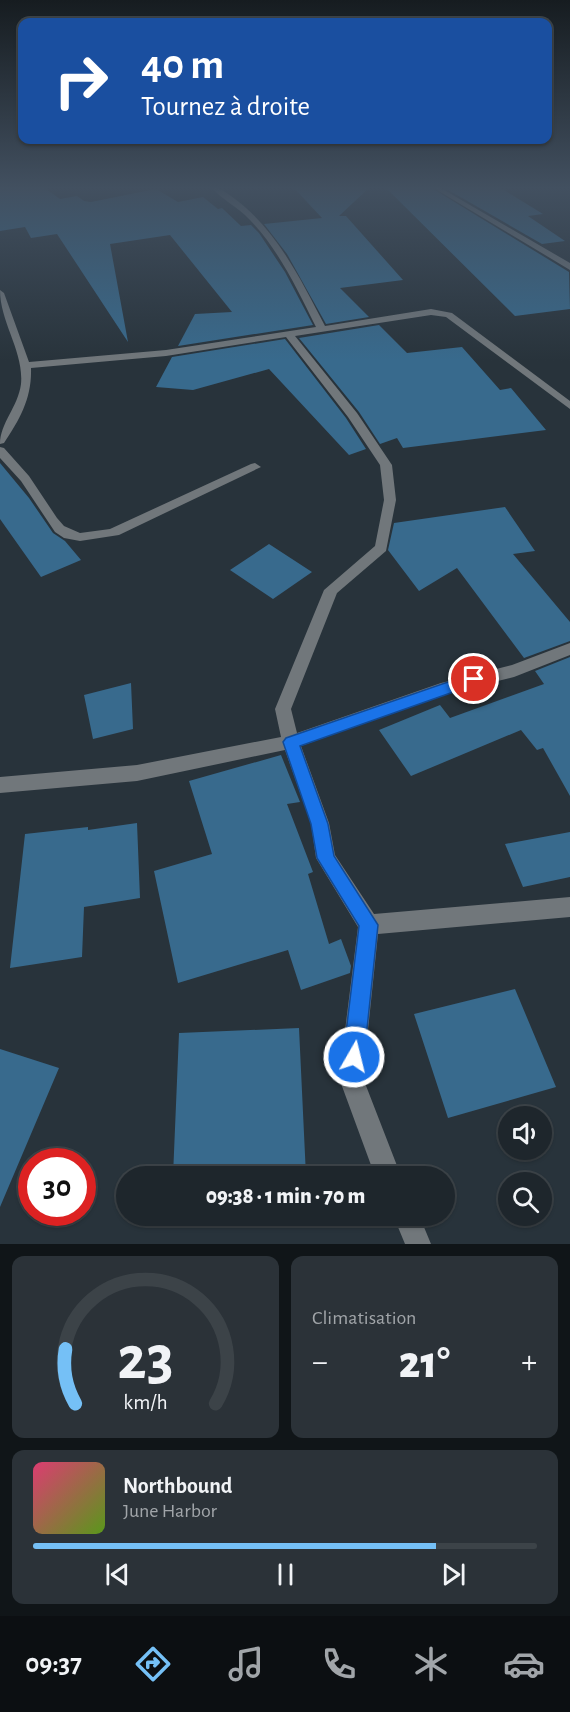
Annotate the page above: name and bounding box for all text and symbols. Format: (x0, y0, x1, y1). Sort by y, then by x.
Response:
icon: right (42, 42, 120, 120)
text: 40 m (141, 44, 224, 86)
text: Tournez à droite (141, 93, 310, 120)
pin (448, 653, 499, 704)
icon: arrive (457, 662, 490, 695)
position arrow (322, 1025, 386, 1089)
map controls (498, 1106, 552, 1226)
button: sound (498, 1106, 552, 1160)
speed limit sign: 30 (18, 1148, 96, 1226)
button: search (498, 1172, 552, 1226)
text: 09:38 · 1 min · 70 m (206, 1185, 365, 1207)
text: Climatisation (312, 1308, 416, 1328)
text: 23 (117, 1328, 174, 1390)
text: 21° (399, 1341, 450, 1386)
text: − (312, 1346, 328, 1379)
text: + (521, 1346, 537, 1379)
text: km/h (123, 1392, 168, 1413)
text: Northbound (123, 1475, 232, 1497)
text: June Harbor (123, 1501, 217, 1521)
icon: previous (101, 1558, 134, 1591)
icon: pause (269, 1558, 302, 1591)
icon: next (437, 1558, 470, 1591)
icon: directions (132, 1643, 174, 1685)
icon: music (225, 1643, 267, 1685)
icon: phone (318, 1643, 360, 1685)
icon: climate (410, 1643, 452, 1685)
icon: car (503, 1643, 545, 1685)
text: 09:37 (25, 1650, 82, 1677)

